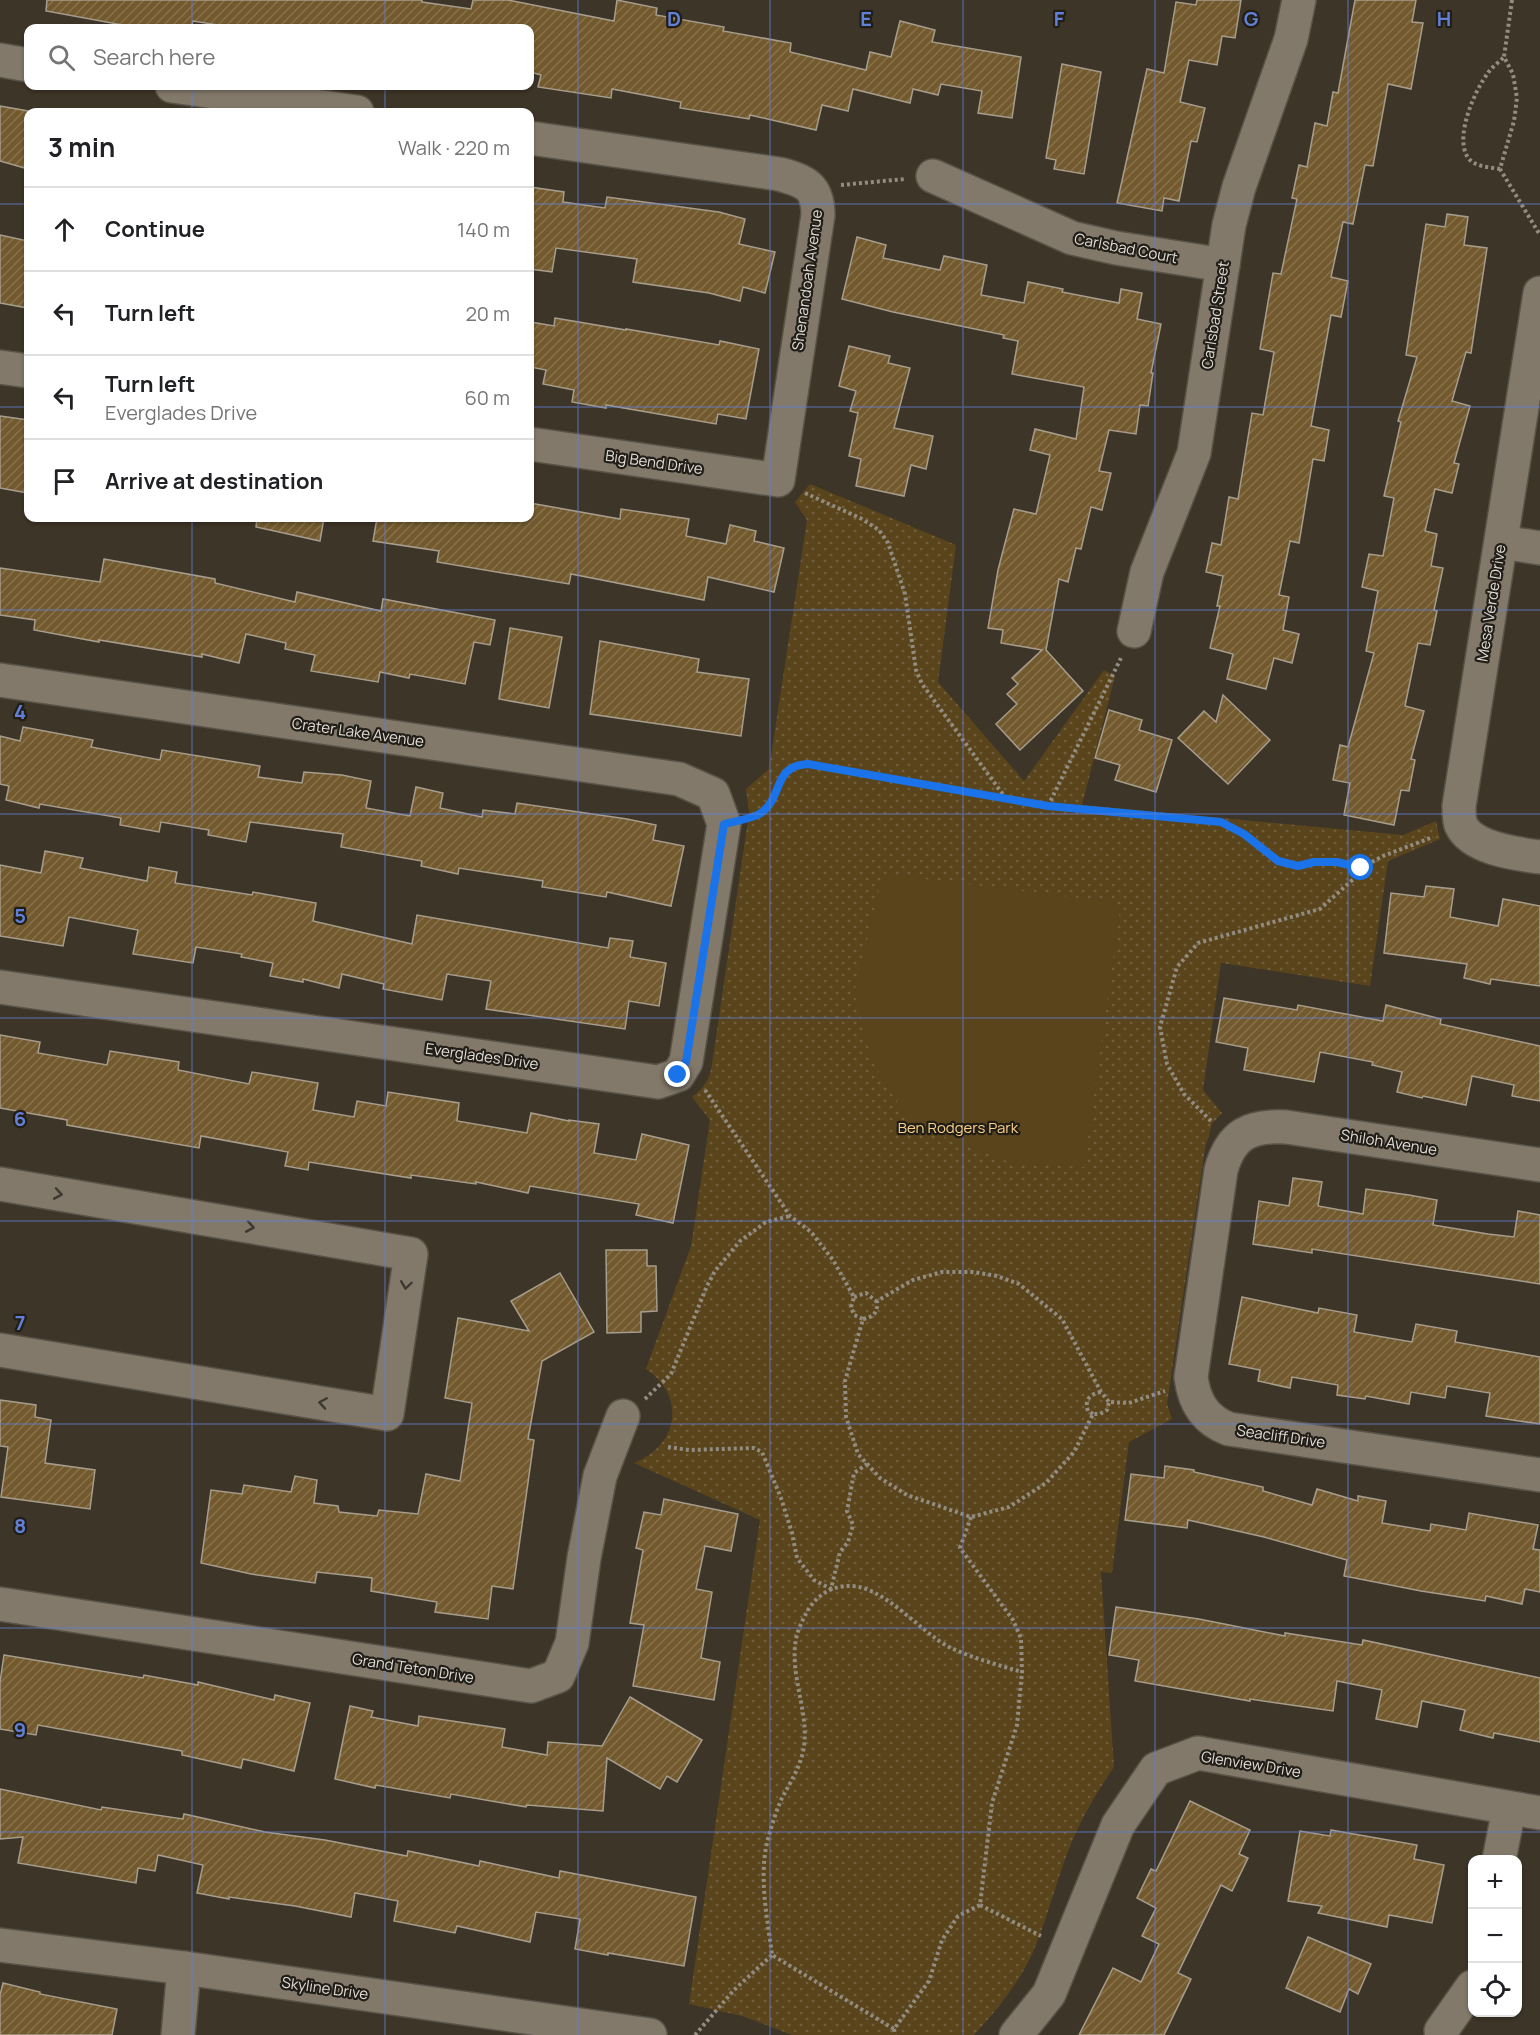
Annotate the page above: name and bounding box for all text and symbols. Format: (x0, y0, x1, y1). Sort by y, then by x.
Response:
text: D (667, 5, 681, 32)
text: E (860, 5, 872, 32)
text: F (1054, 5, 1065, 32)
text: G (1244, 5, 1259, 32)
text: H (1437, 5, 1451, 32)
search box (24, 24, 534, 90)
icon: search (45, 41, 78, 74)
text: Search here (93, 42, 215, 72)
text: 3 min (48, 129, 115, 165)
text: Walk · 220 m (398, 134, 510, 161)
street label: Shenandoah Avenue (787, 208, 827, 352)
icon: ahead (48, 213, 81, 246)
text: Continue (105, 214, 205, 244)
text: 140 m (457, 216, 510, 243)
street label: Carlsbad Court (1073, 228, 1179, 268)
street label: Carlsbad Street (1196, 260, 1234, 370)
icon: left (48, 297, 81, 330)
text: Turn left (105, 298, 195, 328)
text: 20 m (465, 300, 510, 327)
text: Turn left (105, 369, 195, 399)
icon: left (48, 381, 81, 414)
text: 60 m (464, 384, 510, 411)
text: Everglades Drive (105, 399, 257, 426)
street label: Big Bend Drive (604, 445, 704, 479)
icon: arrive (48, 465, 81, 498)
text: Arrive at destination (105, 466, 323, 496)
street label: Mesa Verde Drive (1471, 543, 1511, 663)
text: 4 (14, 698, 26, 725)
street label: Crater Lake Avenue (290, 712, 426, 752)
route start (1347, 854, 1373, 880)
text: 5 (14, 902, 26, 929)
street label: Everglades Drive (424, 1038, 540, 1074)
route end (664, 1061, 690, 1087)
text: 6 (14, 1105, 26, 1132)
park label: Ben Rodgers Park (898, 1117, 1019, 1138)
street label: Shiloh Avenue (1339, 1124, 1439, 1160)
one-way arrow (52, 1187, 62, 1200)
one-way arrow (245, 1220, 255, 1232)
one-way arrow (401, 1281, 413, 1290)
text: 7 (15, 1309, 25, 1336)
one-way arrow (318, 1397, 328, 1410)
street label: Seacliff Drive (1235, 1419, 1327, 1453)
text: 8 (14, 1512, 26, 1539)
street label: Grand Teton Drive (351, 1648, 476, 1688)
text: 9 (14, 1716, 26, 1743)
street label: Glenview Drive (1200, 1746, 1303, 1782)
map controls (1468, 1855, 1522, 2017)
button: + (1468, 1855, 1522, 1909)
button: − (1468, 1909, 1522, 1963)
button: locate (1468, 1963, 1522, 2017)
street label: Skyline Drive (280, 1972, 370, 2005)

